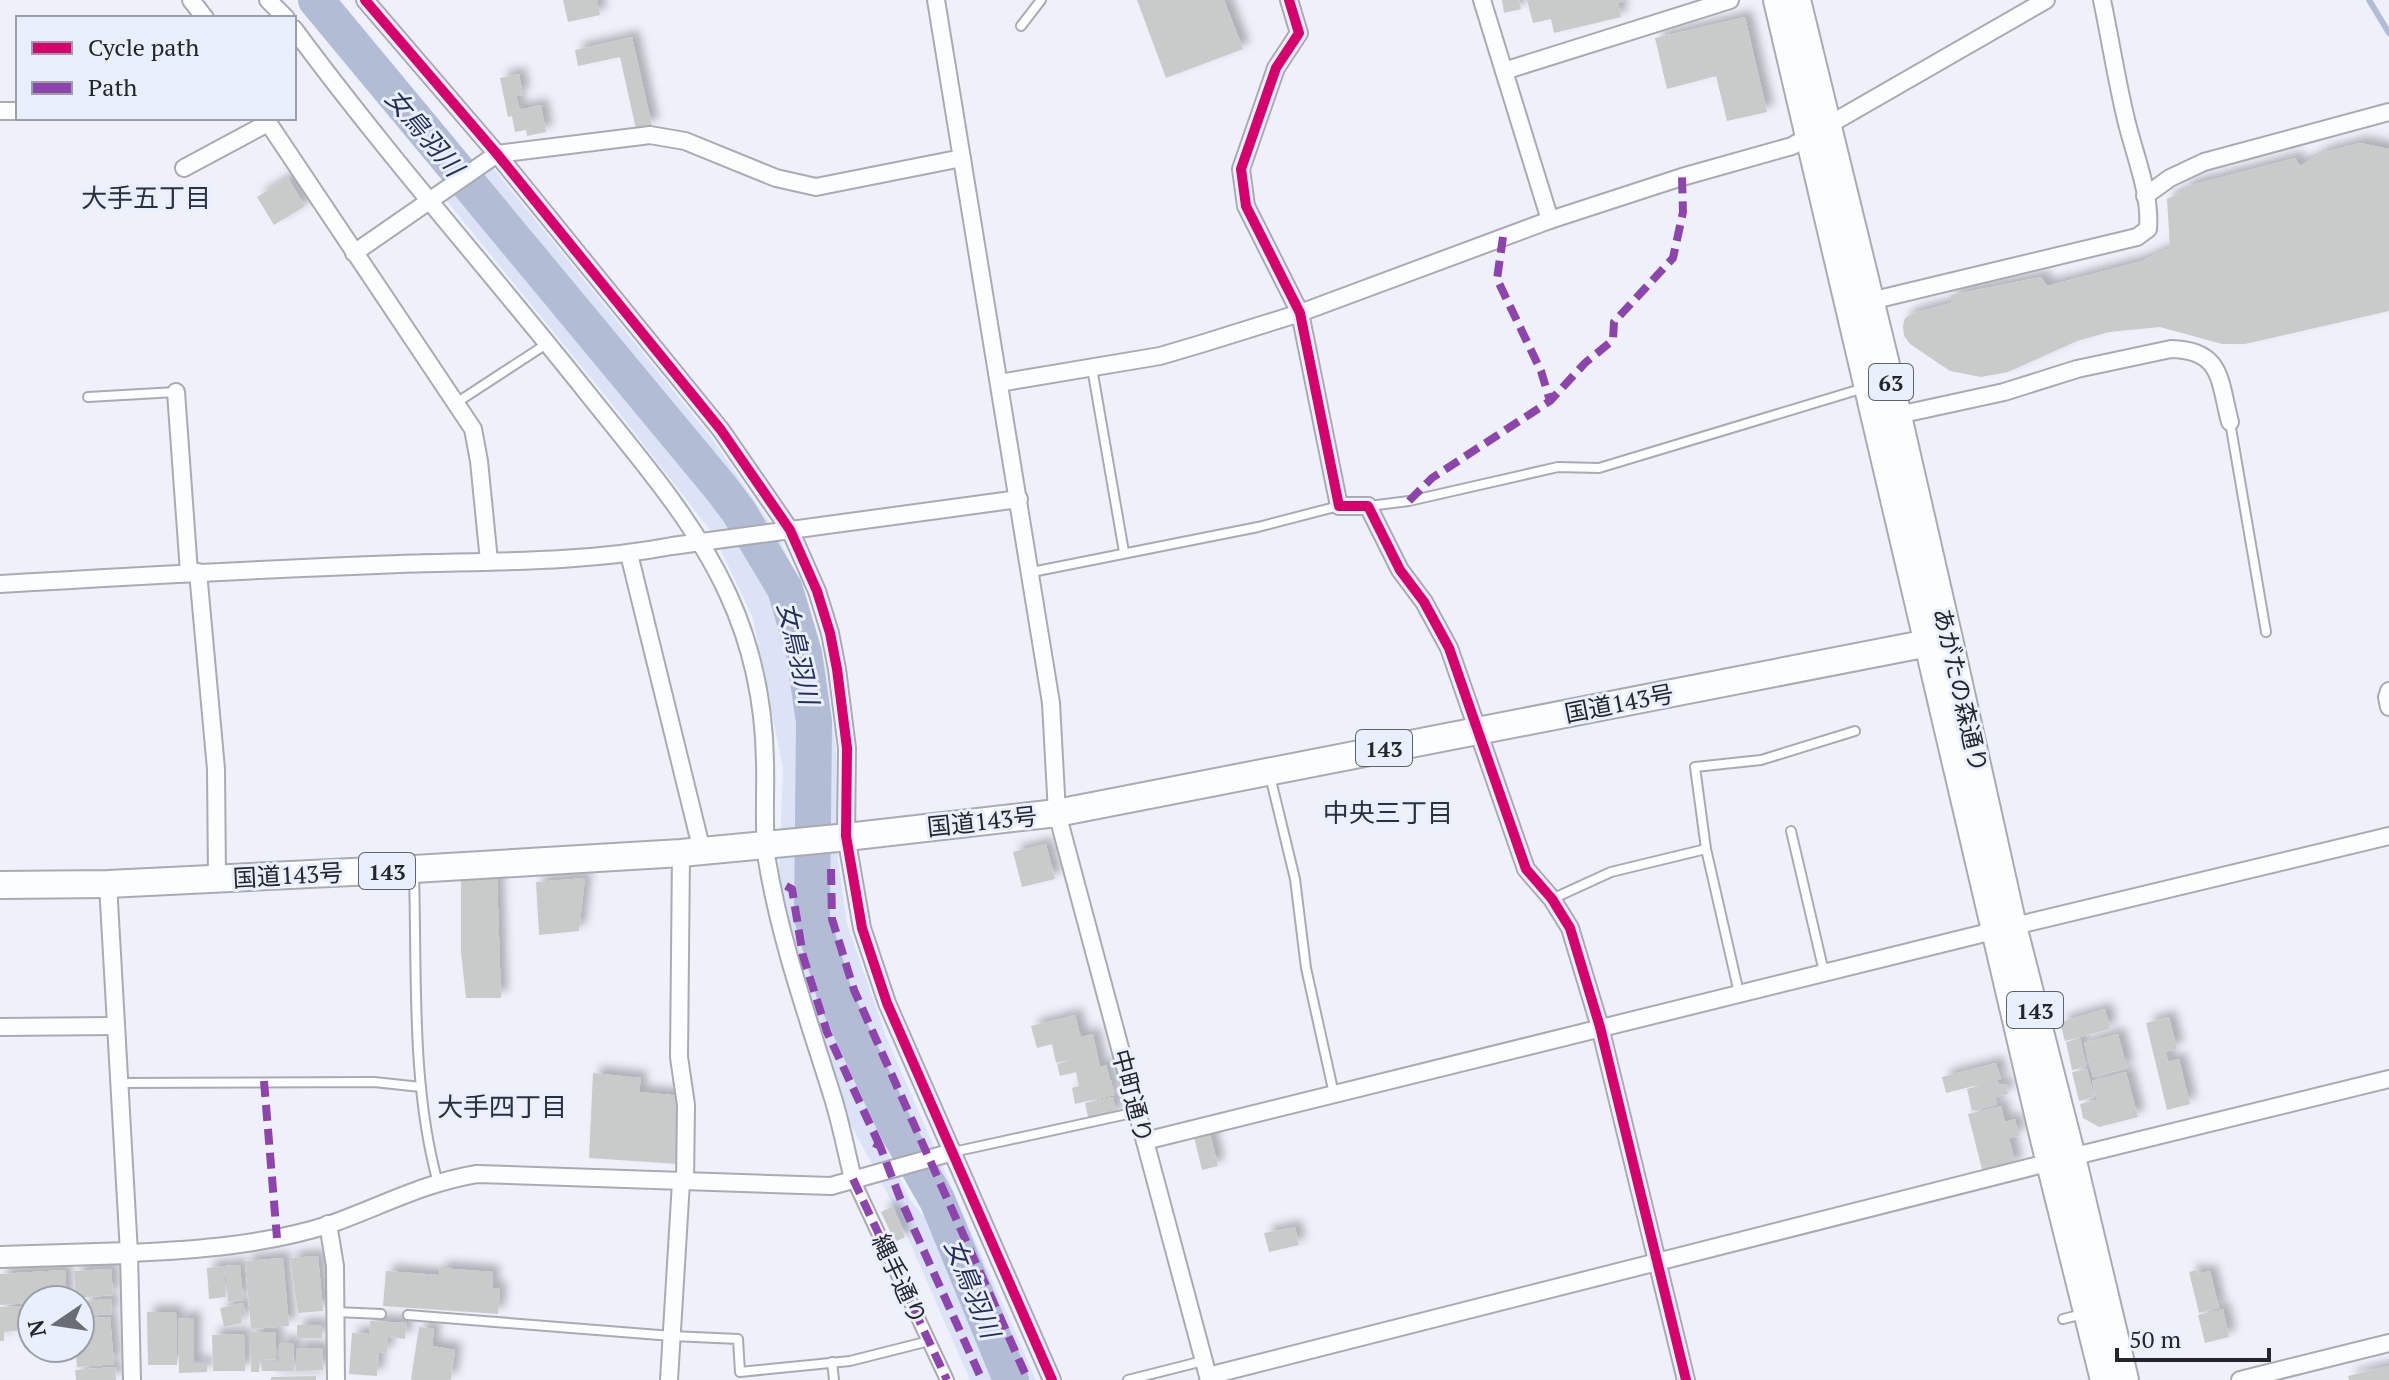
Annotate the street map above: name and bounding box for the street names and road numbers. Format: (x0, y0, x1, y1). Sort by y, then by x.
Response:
road number: 63 (1869, 364, 1913, 400)
street label: あがたの森通り (1927, 605, 1995, 775)
street label: 国道143号 (1562, 677, 1676, 729)
road number: 143 (1356, 730, 1412, 766)
street label: 国道143号 (925, 799, 1039, 843)
road number: 143 (359, 853, 415, 889)
street label: 国道143号 (232, 856, 344, 894)
road number: 143 (2007, 992, 2063, 1028)
street label: 中町通り (1105, 1045, 1161, 1147)
street label: 縄手通り (865, 1229, 935, 1329)

